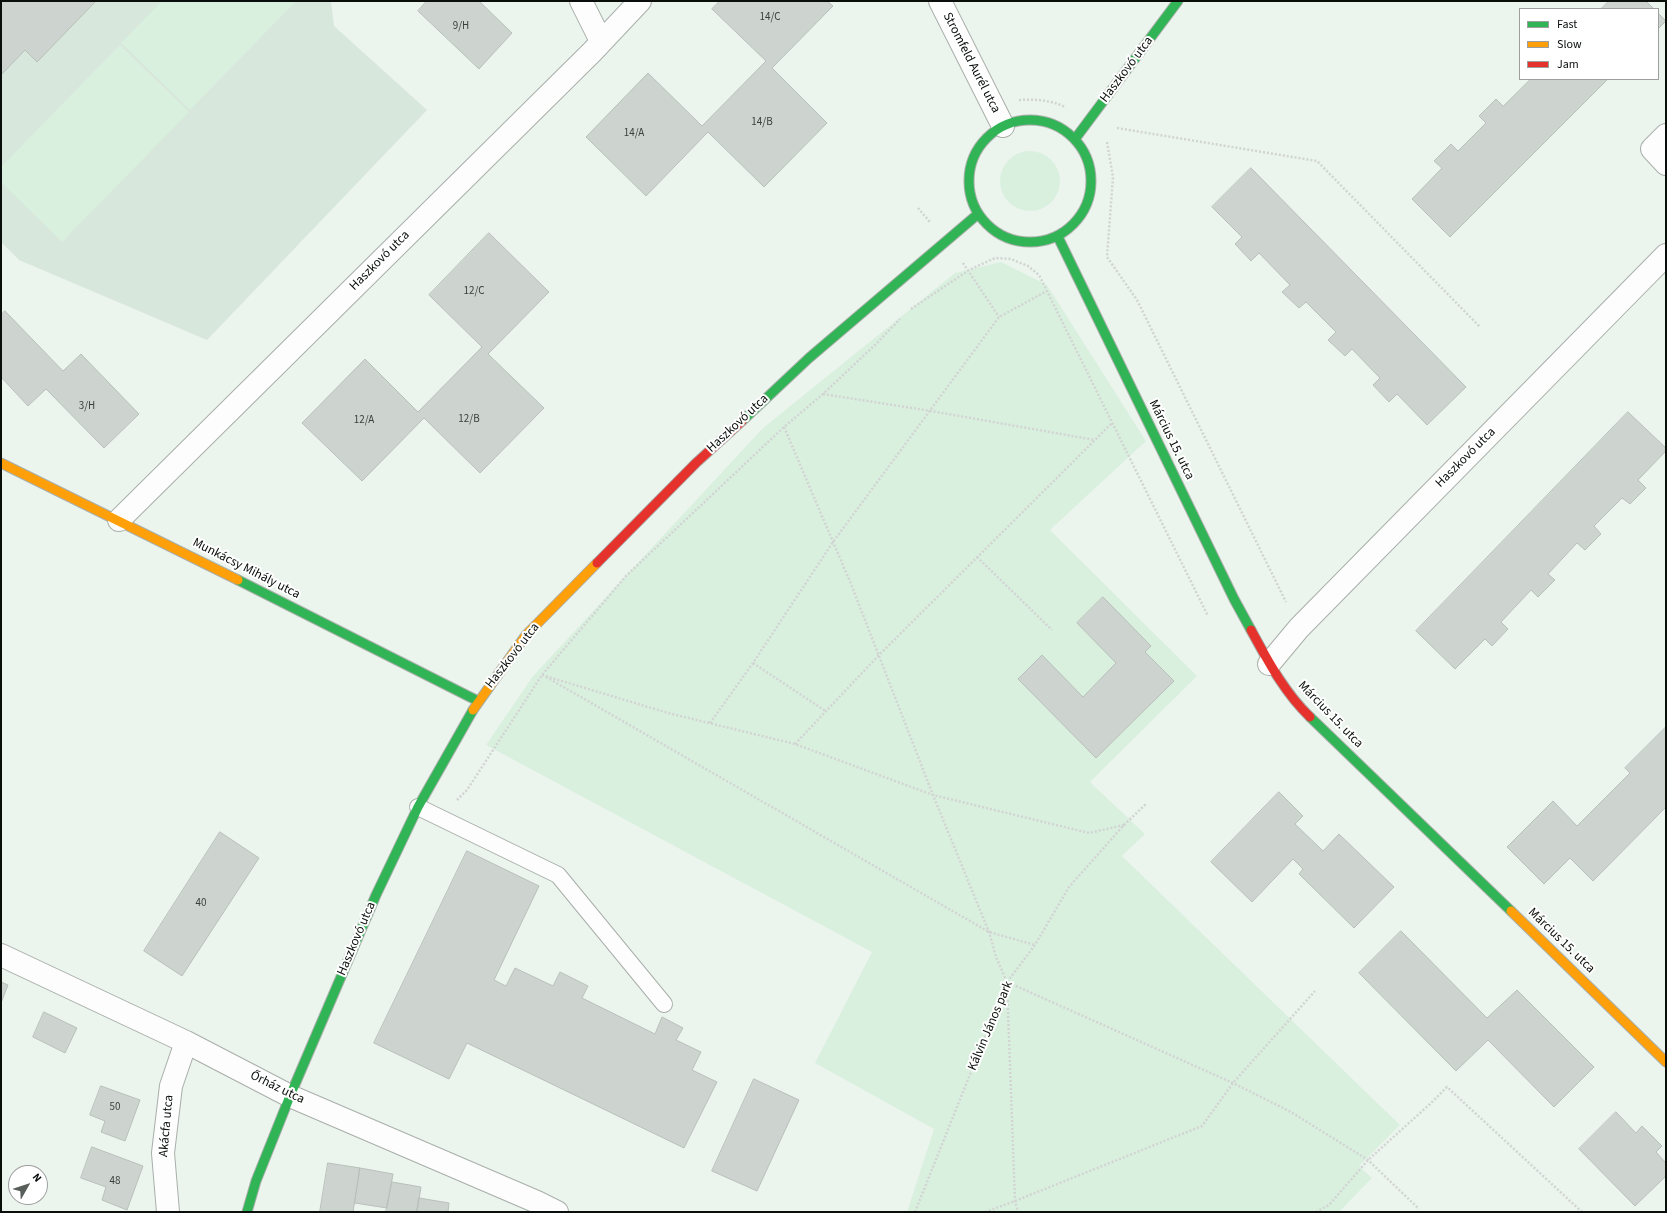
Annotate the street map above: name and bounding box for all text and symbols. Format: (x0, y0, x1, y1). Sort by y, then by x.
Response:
legend (1519, 8, 1659, 80)
street label: Stromfeld Aurél utca (939, 10, 1003, 116)
house number: 14/C (760, 11, 780, 25)
text: Fast (1557, 16, 1577, 33)
house number: 9/H (453, 20, 469, 34)
street label: Haszkovó utca (1097, 34, 1157, 106)
text: Slow (1557, 36, 1582, 53)
text: Jam (1557, 56, 1579, 73)
house number: 14/B (751, 116, 773, 130)
house number: 14/A (624, 127, 644, 141)
street label: Haszkovó utca (347, 228, 413, 294)
house number: 12/C (464, 285, 484, 299)
street label: Haszkovó utca (704, 392, 772, 456)
street label: Március 15. utca (1145, 397, 1197, 483)
house number: 3/H (79, 400, 95, 414)
house number: 12/B (458, 413, 480, 427)
house number: 12/A (354, 414, 374, 428)
street label: Haszkovó utca (1433, 425, 1499, 491)
street label: Munkácsy Mihály utca (190, 535, 302, 603)
street label: Haszkovó utca (483, 620, 543, 692)
street label: Március 15. utca (1294, 678, 1366, 752)
house number: 40 (196, 897, 206, 911)
street label: Haszkovó utca (334, 900, 380, 978)
street label: Március 15. utca (1524, 905, 1598, 977)
street label: Kálvin János park (965, 979, 1017, 1073)
street label: Őrház utca (247, 1068, 307, 1108)
street label: Akácfa utca (157, 1094, 177, 1158)
house number: 50 (110, 1101, 120, 1115)
north arrow (8, 1165, 48, 1205)
text: N (29, 1170, 45, 1185)
house number: 48 (110, 1175, 120, 1189)

